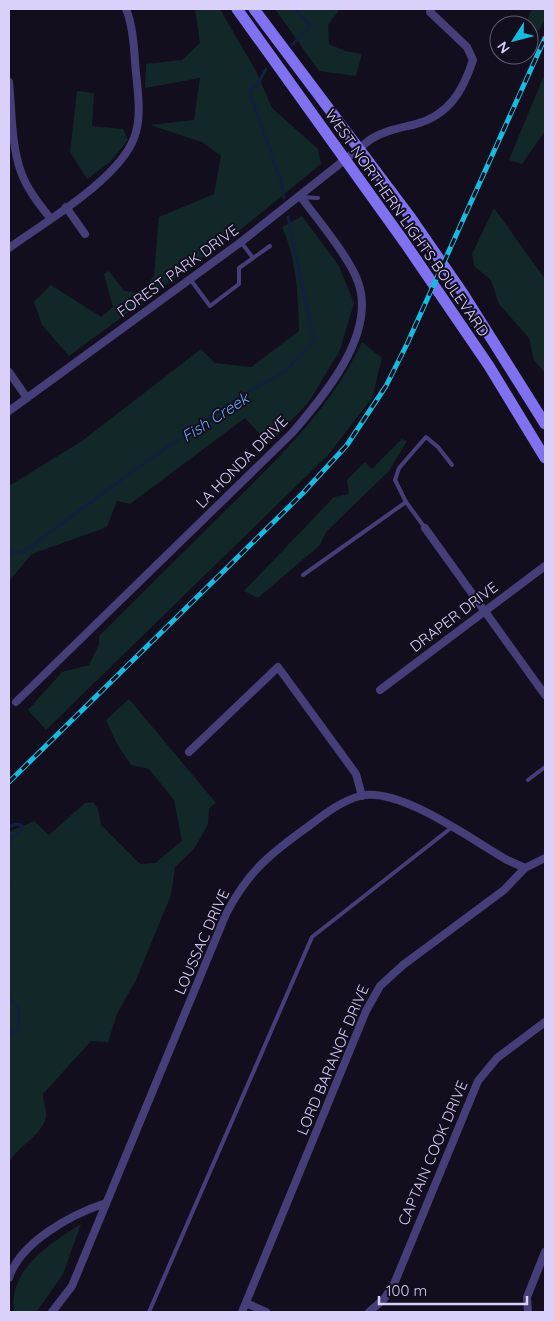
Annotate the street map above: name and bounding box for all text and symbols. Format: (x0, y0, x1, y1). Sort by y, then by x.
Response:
north arrow (489, 15, 539, 65)
text: N (493, 38, 514, 57)
street label: WEST NORTHERN LIGHTS BOULEVARD (321, 105, 494, 340)
street label: FOREST PARK DRIVE (113, 220, 242, 321)
water label: Fish Creek (178, 387, 254, 446)
street label: LA HONDA DRIVE (192, 412, 292, 512)
street label: DRAPER DRIVE (406, 577, 501, 656)
street label: LOUSSAC DRIVE (170, 886, 233, 997)
street label: LORD BARANOF DRIVE (292, 982, 373, 1138)
street label: CAPTAIN COOK DRIVE (393, 1078, 472, 1228)
scale bar (379, 1274, 526, 1306)
text: 100 m (386, 1281, 427, 1300)

